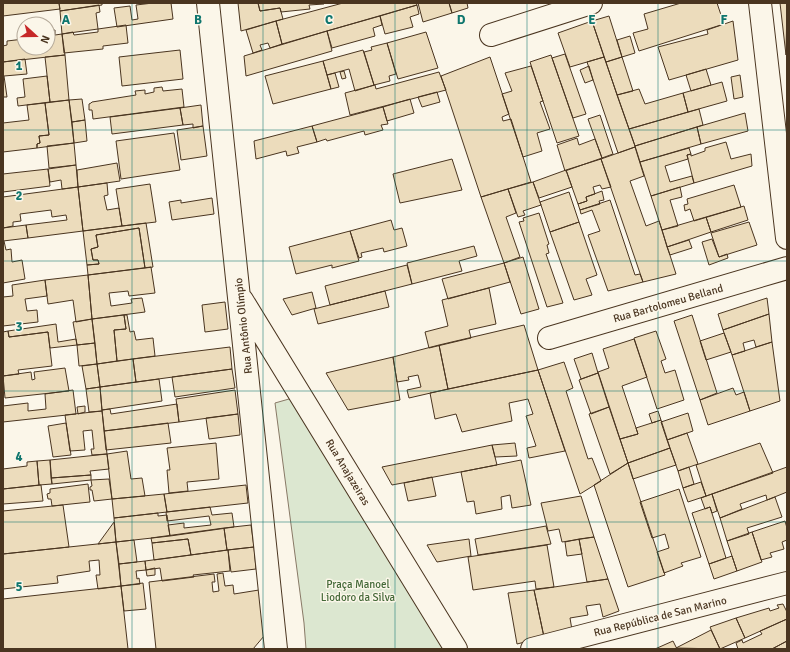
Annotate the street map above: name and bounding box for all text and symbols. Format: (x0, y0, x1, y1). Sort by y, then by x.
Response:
text: A (62, 12, 71, 28)
text: B (194, 12, 202, 28)
text: C (325, 12, 333, 28)
text: D (457, 12, 466, 28)
text: E (588, 12, 596, 28)
text: F (721, 12, 728, 28)
north arrow (16, 16, 56, 56)
text: N (37, 34, 52, 45)
text: 1 (15, 58, 23, 74)
text: 2 (15, 188, 23, 204)
street label: Rua Antônio Olímpio (232, 277, 255, 375)
street label: Rua Bartolomeu Belland (612, 281, 725, 325)
text: 3 (15, 319, 23, 335)
street label: Rua Anajazeiras (323, 437, 373, 508)
text: 4 (15, 449, 23, 465)
park label: Praça Manoel Liodoro da Silva (321, 578, 396, 604)
text: 5 (15, 579, 23, 595)
street label: Rua República de San Marino (592, 594, 728, 639)

